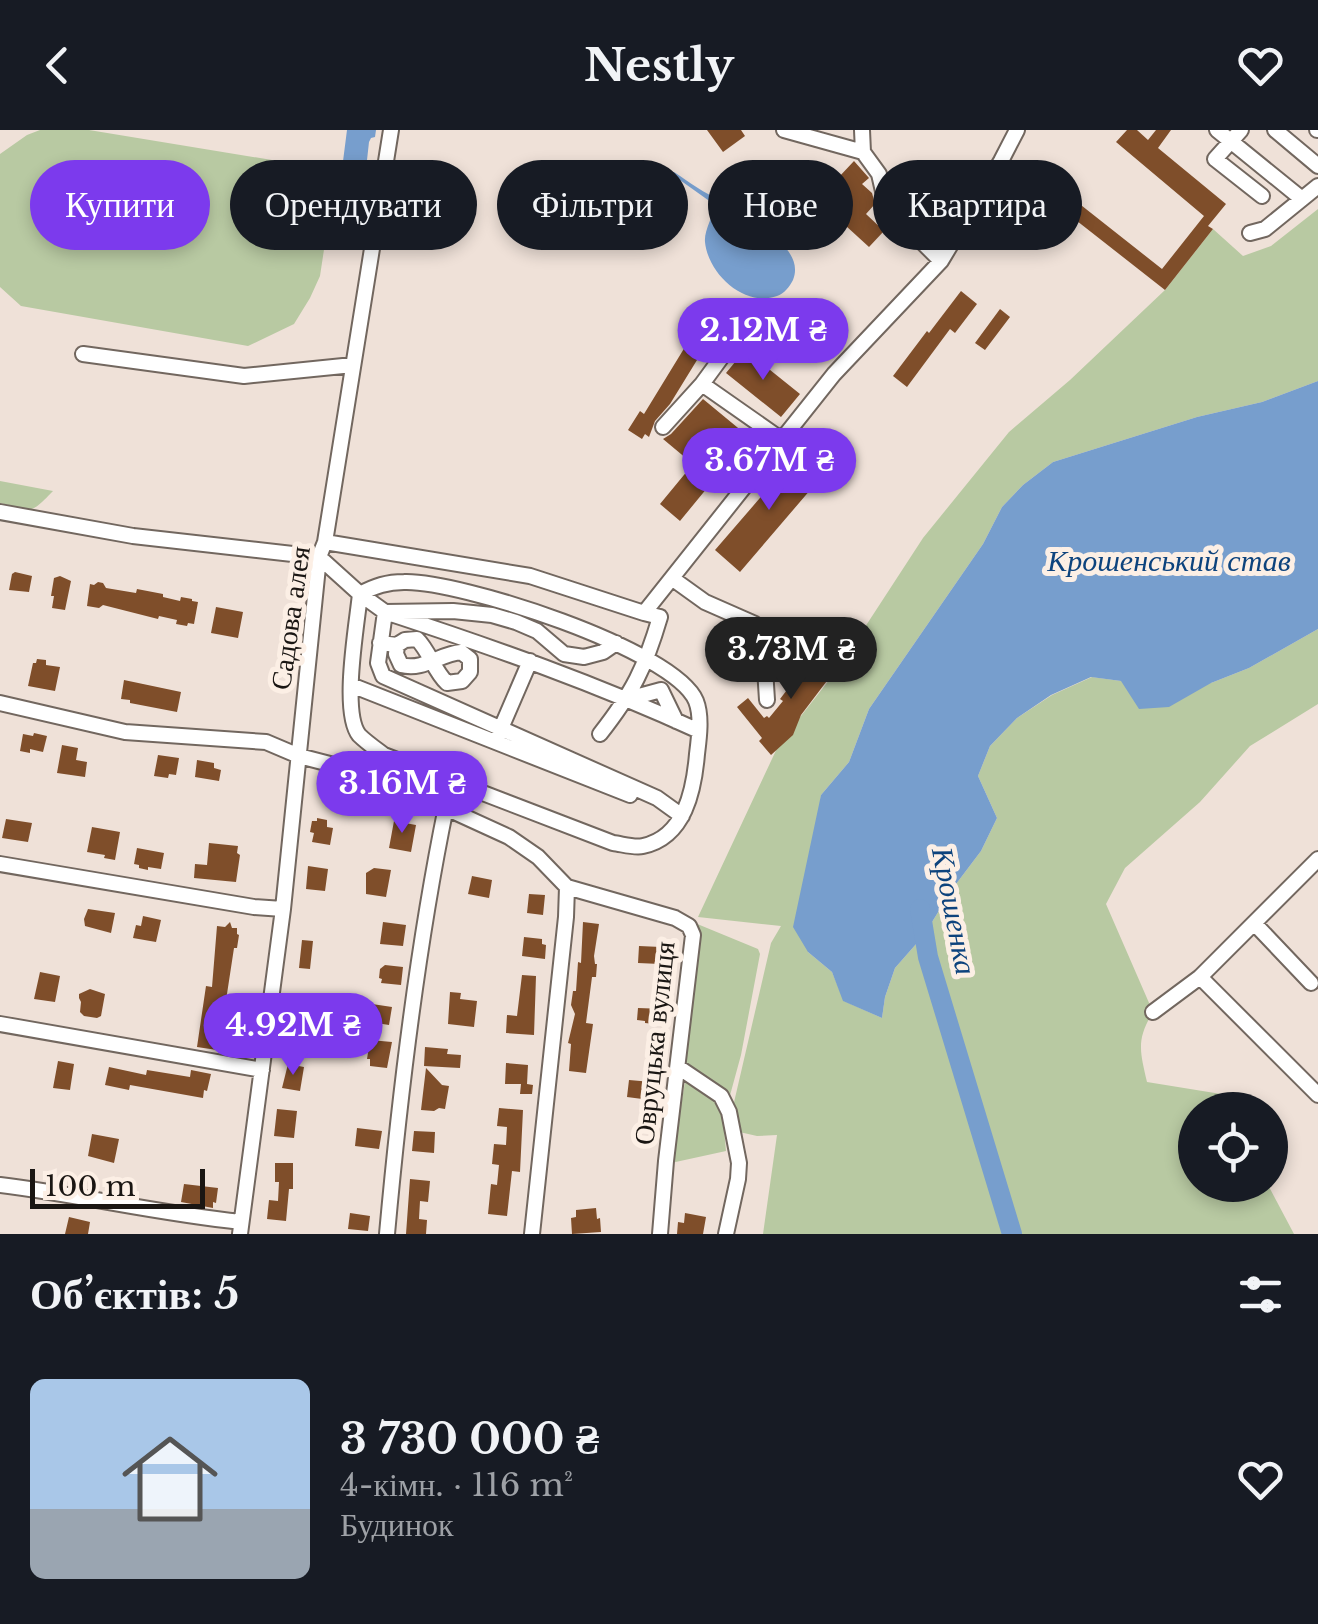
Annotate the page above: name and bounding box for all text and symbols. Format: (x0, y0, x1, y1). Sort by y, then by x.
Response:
text: Nestly (584, 37, 734, 93)
icon: back (30, 38, 85, 93)
icon: heart (1233, 38, 1288, 93)
chip: Купити (30, 160, 210, 250)
chip: Орендувати (230, 160, 477, 250)
chip: Фільтри (497, 160, 688, 250)
chip: Нове (708, 160, 853, 250)
chip: Квартира (873, 160, 1082, 250)
pin: 2.12M ₴ (671, 298, 855, 383)
text: 2.12M ₴ (700, 310, 826, 350)
pin: 3.67M ₴ (677, 428, 861, 513)
text: 3.67M ₴ (704, 440, 834, 480)
water label: Крошенський став (1046, 542, 1291, 579)
street label: Садова алея (263, 544, 318, 692)
pin: 3.73M ₴ (699, 617, 883, 702)
text: 3.73M ₴ (727, 629, 855, 669)
pin: 3.16M ₴ (310, 751, 494, 836)
text: 3.16M ₴ (338, 763, 466, 803)
water label: Крошенка (924, 843, 985, 978)
street label: Овруцька вулиця (626, 940, 683, 1146)
pin: 4.92M ₴ (201, 993, 385, 1078)
text: 4.92M ₴ (226, 1005, 360, 1045)
map controls (1178, 1092, 1288, 1202)
button: locate (1178, 1092, 1288, 1202)
scale bar (30, 1164, 205, 1208)
text: 100 m (45, 1169, 136, 1204)
icon: filters (1233, 1267, 1288, 1322)
text: Об’єктів: 5 (30, 1268, 239, 1320)
text: 3 730 000 ₴ (340, 1413, 599, 1465)
icon: home (110, 1419, 230, 1539)
icon: heart (1233, 1452, 1288, 1507)
text: 4-кімн. · 116 m² (340, 1465, 573, 1505)
text: Будинок (340, 1505, 454, 1545)

